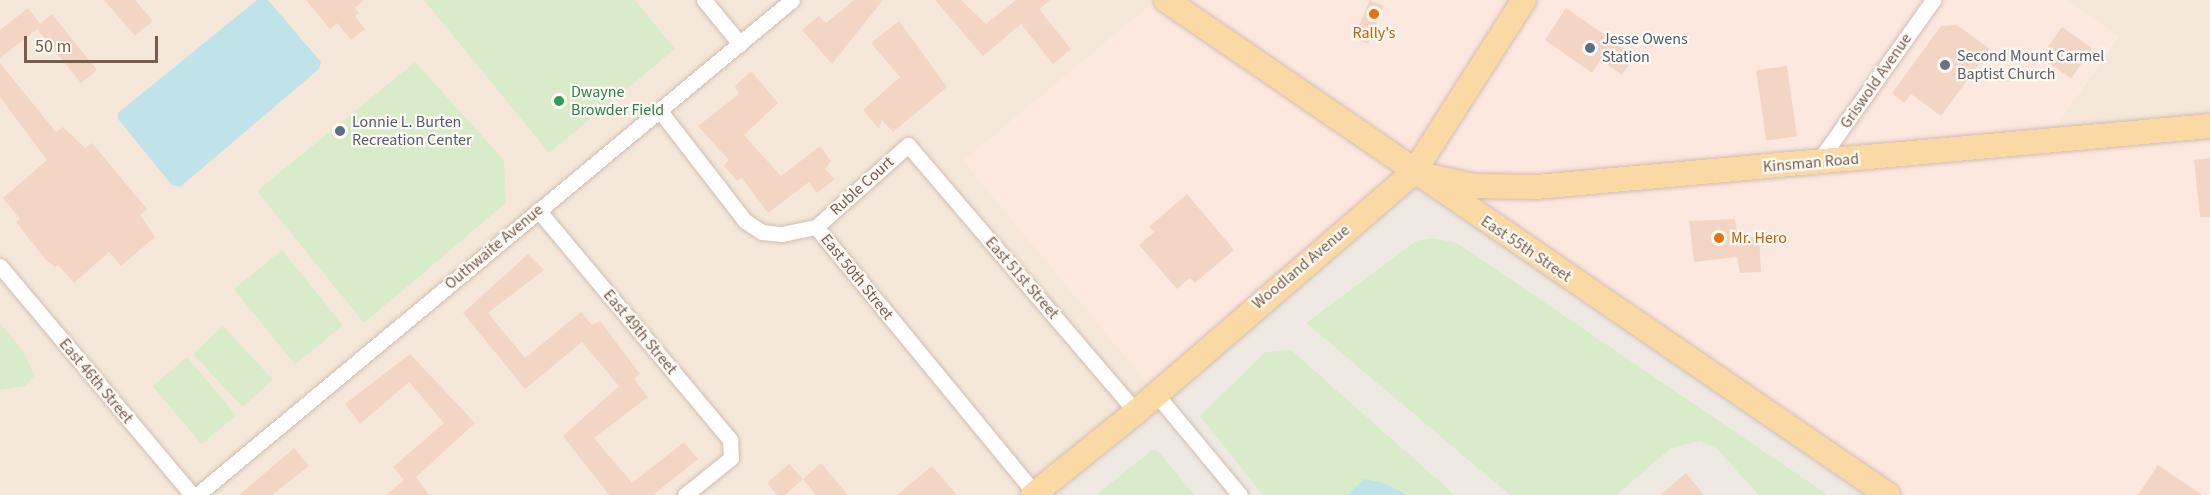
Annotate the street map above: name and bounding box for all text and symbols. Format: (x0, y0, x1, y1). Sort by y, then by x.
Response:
marker: Rally's (1367, 7, 1381, 21)
place label: Rally's (1352, 23, 1396, 43)
scale bar (27, 24, 160, 62)
place label: Jesse Owens Station (1602, 29, 1688, 67)
street label: Griswold Avenue (1836, 30, 1916, 132)
text: 50 m (35, 34, 71, 59)
marker: Jesse Owens Station (1583, 41, 1597, 55)
place label: Second Mount Carmel Baptist Church (1957, 46, 2104, 84)
marker: Second Mount Carmel Baptist Church (1938, 58, 1952, 72)
place label: Dwayne Browder Field (571, 82, 664, 120)
marker: Dwayne Browder Field (552, 94, 566, 108)
place label: Lonnie L. Burten Recreation Center (352, 112, 472, 150)
marker: Lonnie L. Burten Recreation Center (333, 124, 347, 138)
street label: Kinsman Road (1762, 149, 1860, 177)
street label: Ruble Court (826, 152, 898, 220)
street label: Outhwaite Avenue (441, 200, 547, 294)
street label: East 55th Street (1477, 212, 1575, 286)
street label: Woodland Avenue (1248, 221, 1354, 313)
place label: Mr. Hero (1731, 228, 1787, 248)
street label: East 50th Street (817, 230, 897, 324)
marker: Mr. Hero (1712, 231, 1726, 245)
street label: East 51st Street (981, 233, 1063, 323)
street label: East 49th Street (599, 286, 681, 378)
street label: East 46th Street (55, 335, 137, 427)

